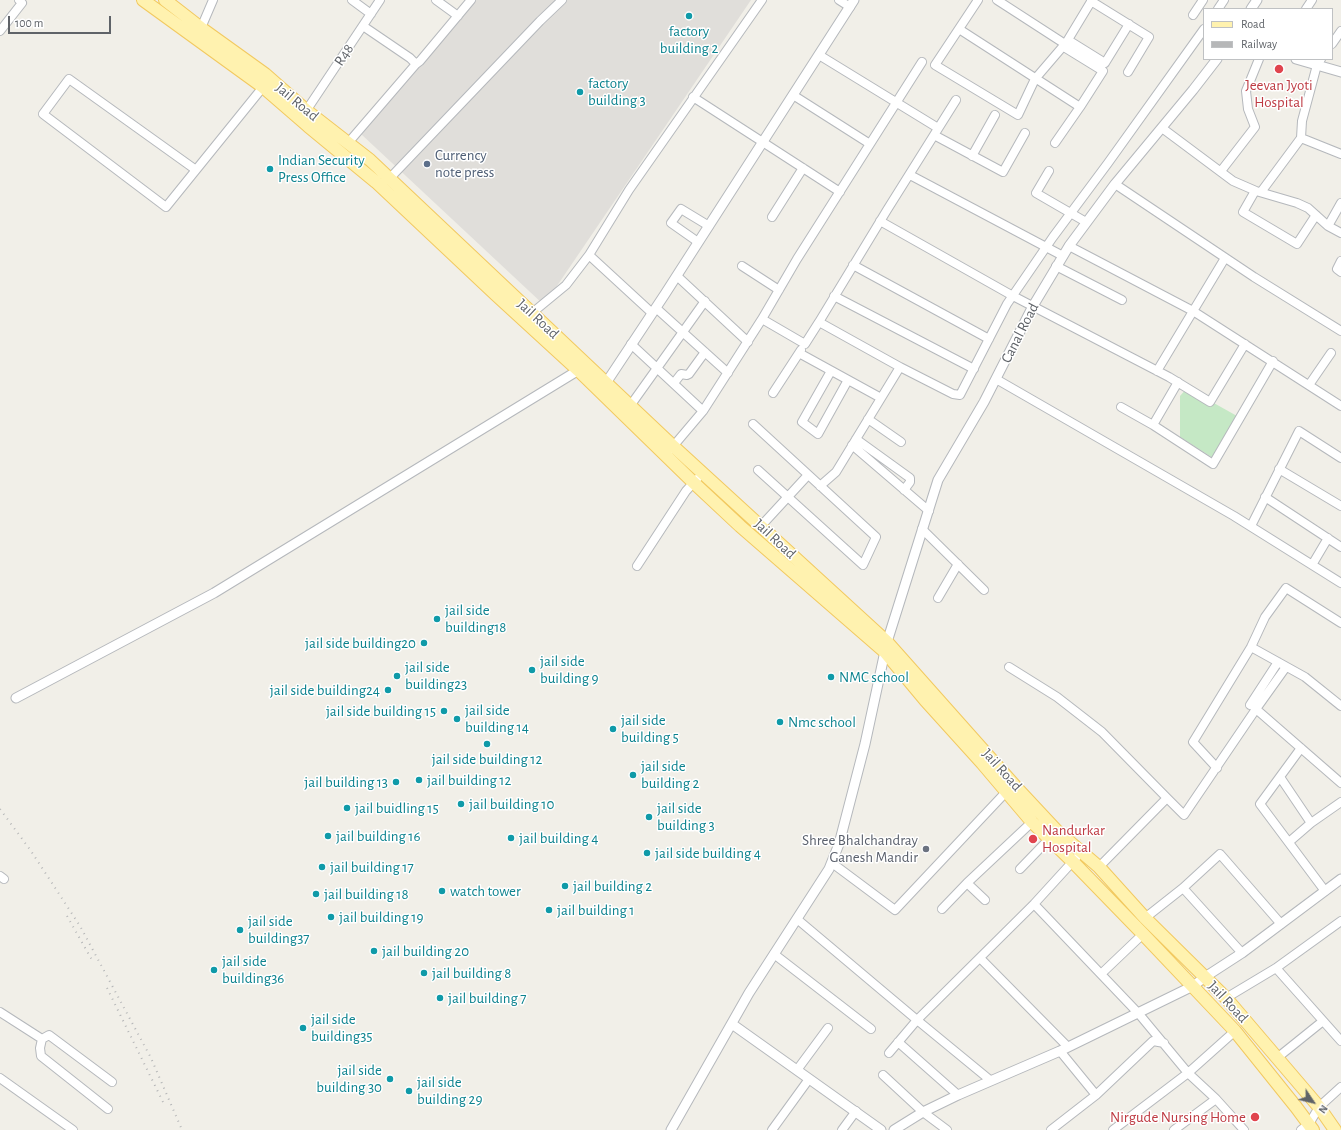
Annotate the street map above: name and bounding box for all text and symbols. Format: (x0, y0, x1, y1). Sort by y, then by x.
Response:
scale bar (10, 8, 113, 34)
legend (1203, 8, 1333, 60)
marker: factory building 2 (684, 11, 694, 21)
text: 100 m (15, 17, 43, 29)
text: Road (1241, 18, 1265, 30)
place label: factory building 2 (660, 22, 718, 57)
text: Railway (1241, 38, 1277, 50)
street label: R48 (330, 41, 358, 69)
marker: Jeevan Jyoti Hospital (1273, 63, 1285, 75)
place label: factory building 3 (588, 74, 646, 109)
place label: Jeevan Jyoti Hospital (1245, 76, 1313, 111)
street label: Jail Road (272, 79, 322, 125)
marker: factory building 3 (575, 87, 585, 97)
place label: Currency note press (435, 146, 494, 181)
place label: Indian Security Press Office (278, 151, 365, 186)
marker: Currency note press (422, 159, 432, 169)
marker: Indian Security Press Office (265, 164, 275, 174)
street label: Jail Road (513, 295, 563, 343)
street label: Canal Road (997, 300, 1043, 366)
street label: Jail Road (750, 515, 800, 563)
place label: jail side building18 (445, 601, 506, 636)
marker: jail side building18 (432, 614, 442, 624)
place label: jail side building20 (305, 634, 416, 652)
marker: jail side building20 (419, 638, 429, 648)
place label: jail side building 9 (540, 652, 599, 687)
place label: jail side building23 (405, 658, 467, 693)
marker: jail side building 9 (527, 665, 537, 675)
place label: NMC school (839, 668, 909, 686)
marker: jail side building23 (392, 671, 402, 681)
marker: NMC school (826, 672, 836, 682)
place label: jail side building24 (270, 681, 380, 699)
marker: jail side building24 (383, 685, 393, 695)
place label: jail side building 14 (465, 701, 529, 736)
place label: jail side building 15 (326, 702, 436, 720)
marker: jail side building 15 (439, 706, 449, 716)
place label: jail side building 5 (621, 711, 679, 746)
place label: Nmc school (788, 713, 856, 731)
marker: jail side building 14 (452, 714, 462, 724)
marker: Nmc school (775, 717, 785, 727)
marker: jail side building 5 (608, 724, 618, 734)
marker: jail side building 12 (482, 739, 492, 749)
street label: Jail Road (978, 745, 1026, 795)
place label: jail side building 12 (432, 750, 542, 768)
place label: jail side building 2 (641, 757, 699, 792)
marker: jail side building 2 (628, 770, 638, 780)
place label: jail building 12 (427, 771, 511, 789)
place label: jail building 13 (304, 773, 388, 791)
marker: jail building 12 (414, 775, 424, 785)
marker: jail building 13 (391, 777, 401, 787)
place label: jail building 10 (469, 795, 554, 813)
place label: jail buidling 15 (355, 799, 439, 817)
marker: jail building 10 (456, 799, 466, 809)
place label: jail side building 3 (657, 799, 715, 834)
marker: jail buidling 15 (342, 803, 352, 813)
marker: jail side building 3 (644, 812, 654, 822)
place label: Nandurkar Hospital (1042, 821, 1105, 856)
place label: jail building 16 (336, 827, 421, 845)
place label: jail building 4 (519, 829, 599, 847)
marker: jail building 16 (323, 831, 333, 841)
place label: Shree Bhalchandray Ganesh Mandir (802, 831, 918, 866)
marker: jail building 4 (506, 833, 516, 843)
marker: Nandurkar Hospital (1027, 833, 1039, 845)
place label: jail side building 4 (655, 844, 761, 862)
marker: Shree Bhalchandray Ganesh Mandir (921, 844, 931, 854)
marker: jail side building 4 (642, 848, 652, 858)
place label: jail building 17 (330, 858, 414, 876)
marker: jail building 17 (317, 862, 327, 872)
place label: jail building 2 (573, 877, 652, 895)
marker: jail building 2 (560, 881, 570, 891)
place label: watch tower (450, 882, 521, 900)
place label: jail building 18 (324, 885, 409, 903)
marker: watch tower (437, 886, 447, 896)
marker: jail building 18 (311, 889, 321, 899)
place label: jail building 1 (557, 901, 634, 919)
marker: jail building 1 (544, 905, 554, 915)
place label: jail building 19 (339, 908, 424, 926)
place label: jail side building37 (248, 912, 310, 947)
marker: jail building 19 (326, 912, 336, 922)
marker: jail side building37 (235, 925, 245, 935)
place label: jail building 20 (382, 942, 469, 960)
marker: jail building 20 (369, 946, 379, 956)
place label: jail side building36 (222, 952, 284, 987)
place label: jail building 8 (432, 964, 511, 982)
marker: jail side building36 (209, 965, 219, 975)
marker: jail building 8 (419, 968, 429, 978)
street label: Jail Road (1204, 977, 1252, 1027)
place label: jail building 7 (448, 989, 527, 1007)
marker: jail building 7 (435, 993, 445, 1003)
place label: jail side building35 (311, 1010, 373, 1045)
marker: jail side building35 (298, 1023, 308, 1033)
place label: jail side building 30 (316, 1061, 382, 1096)
place label: jail side building 29 (417, 1073, 482, 1108)
marker: jail side building 30 (385, 1074, 395, 1084)
north arrow (1293, 1082, 1333, 1122)
marker: jail side building 29 (404, 1086, 414, 1096)
text: N (1317, 1103, 1330, 1115)
place label: Nirgude Nursing Home (1110, 1108, 1246, 1126)
marker: Nirgude Nursing Home (1249, 1111, 1261, 1123)

